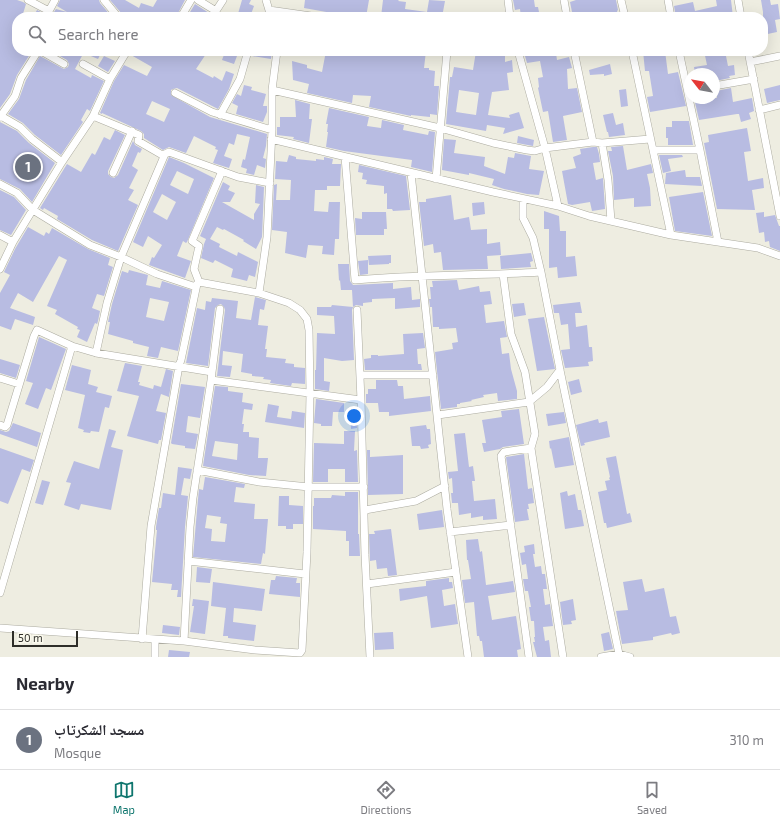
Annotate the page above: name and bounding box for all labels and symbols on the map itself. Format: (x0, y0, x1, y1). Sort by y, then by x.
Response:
north arrow (684, 68, 720, 104)
pin: 1 (15, 152, 41, 182)
your location (344, 406, 364, 426)
scale bar (12, 629, 78, 648)

